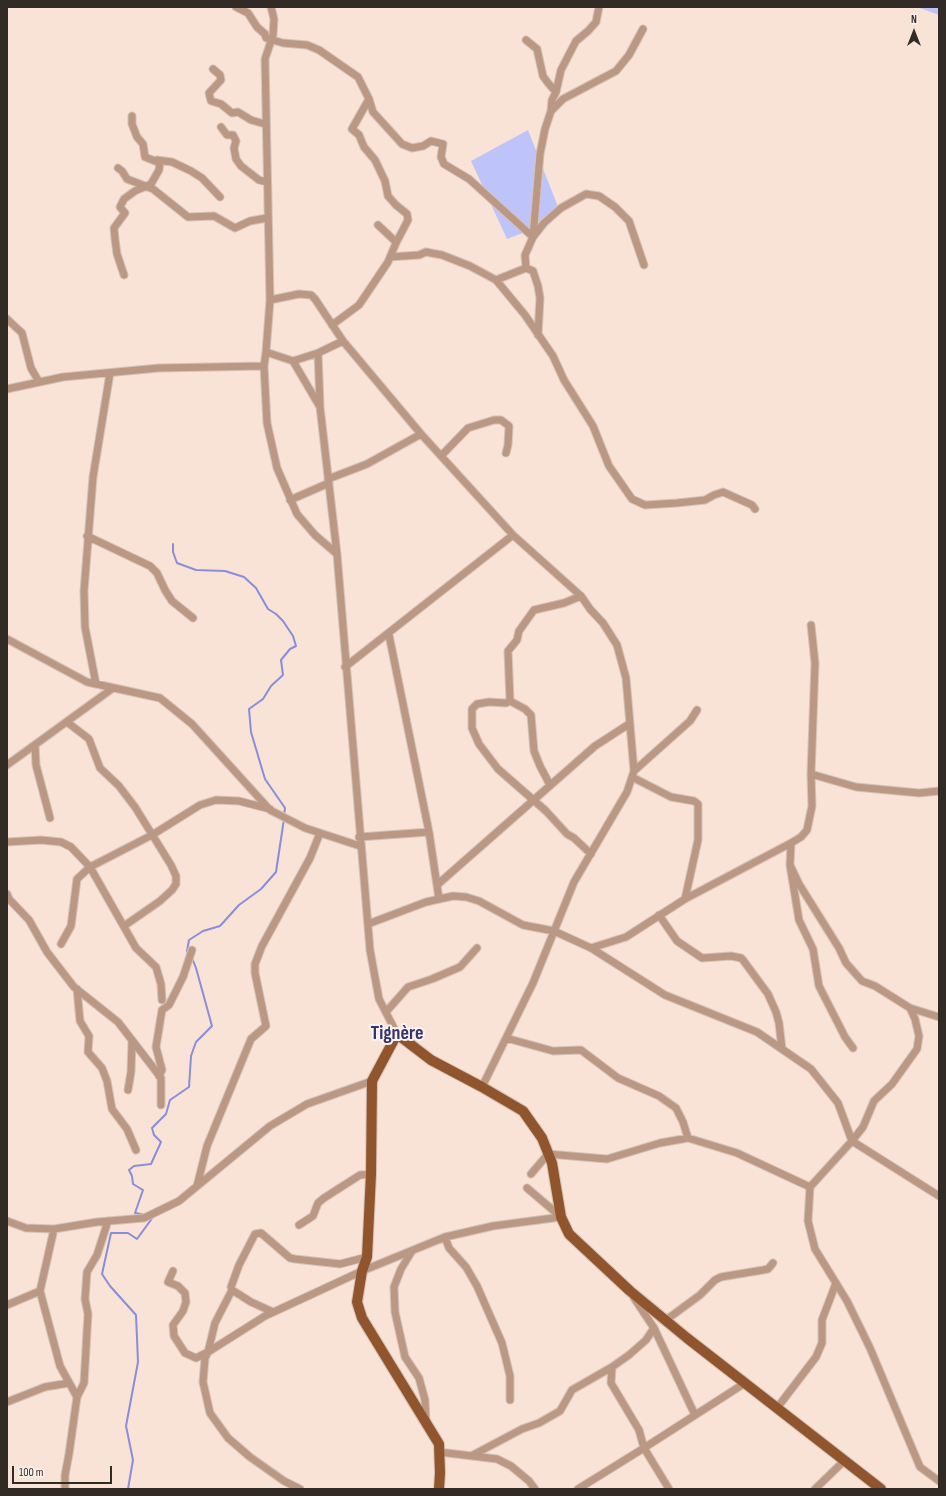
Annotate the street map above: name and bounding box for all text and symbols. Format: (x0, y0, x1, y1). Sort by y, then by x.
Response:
north arrow (894, 12, 934, 52)
text: N (911, 13, 917, 26)
district label: Tignère (370, 1022, 424, 1046)
scale bar (14, 1458, 114, 1484)
text: 100 m (19, 1465, 44, 1480)

